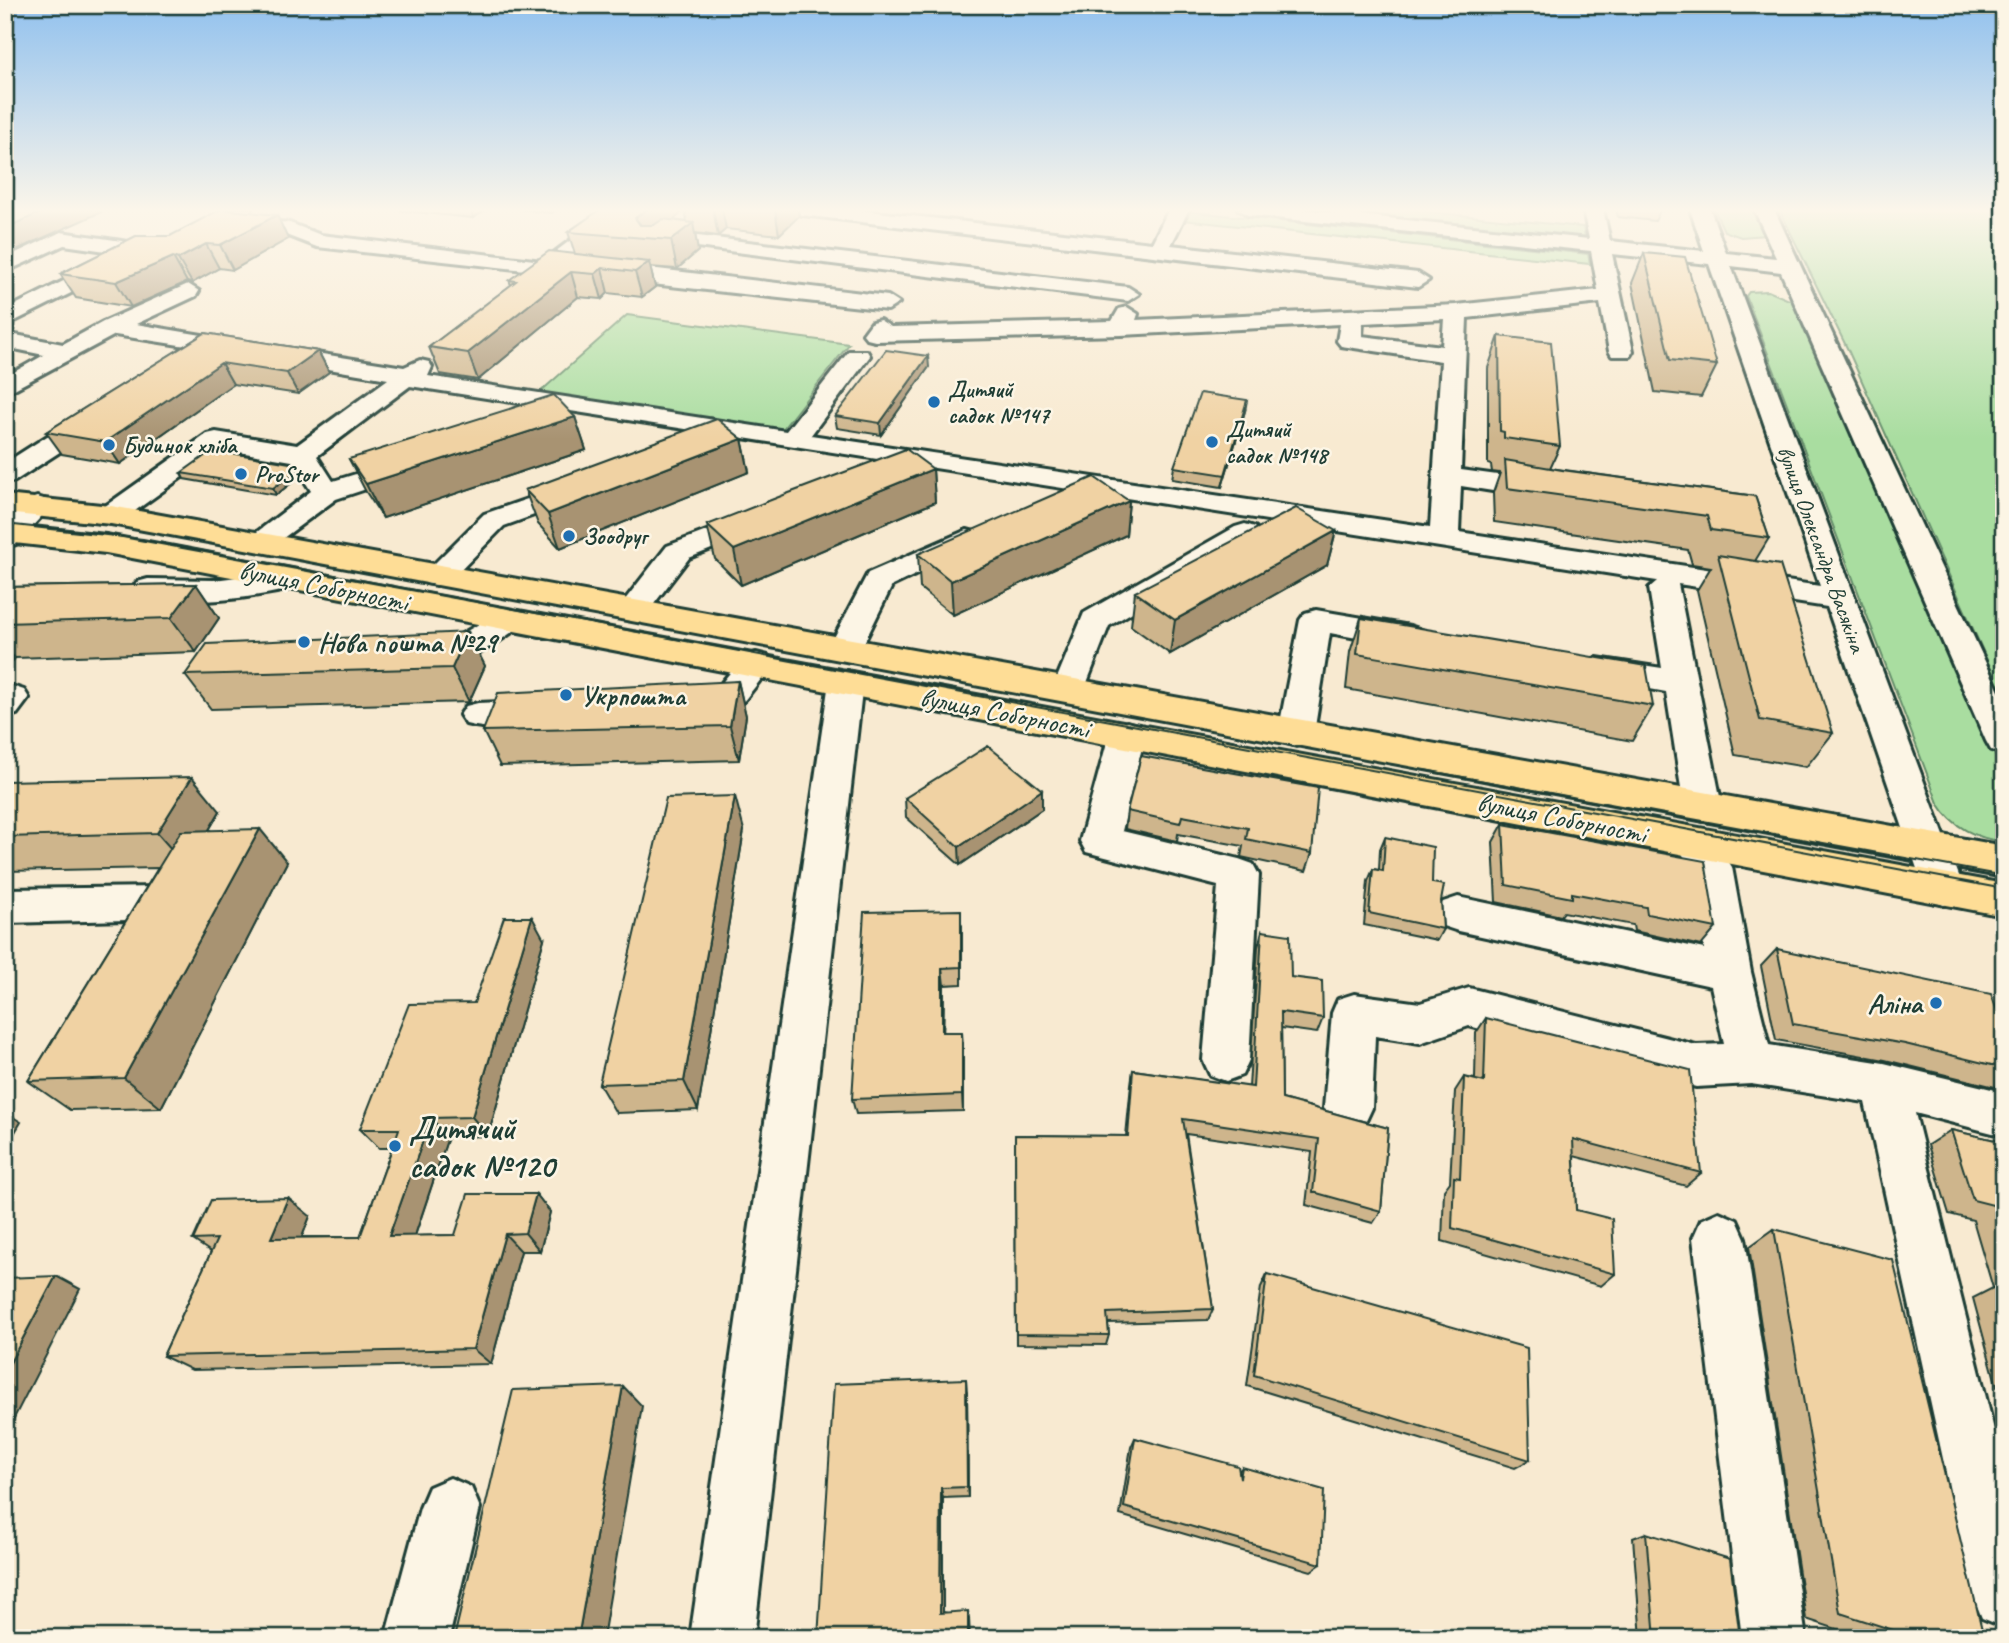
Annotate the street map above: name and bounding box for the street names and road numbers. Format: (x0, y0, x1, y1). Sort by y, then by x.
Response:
street label: вулиця Олександра Васякіна (1771, 442, 1873, 658)
street label: вулиця Соборності (236, 552, 415, 620)
street label: вулиця Соборності (917, 679, 1096, 747)
street label: вулиця Соборності (1474, 784, 1653, 852)

